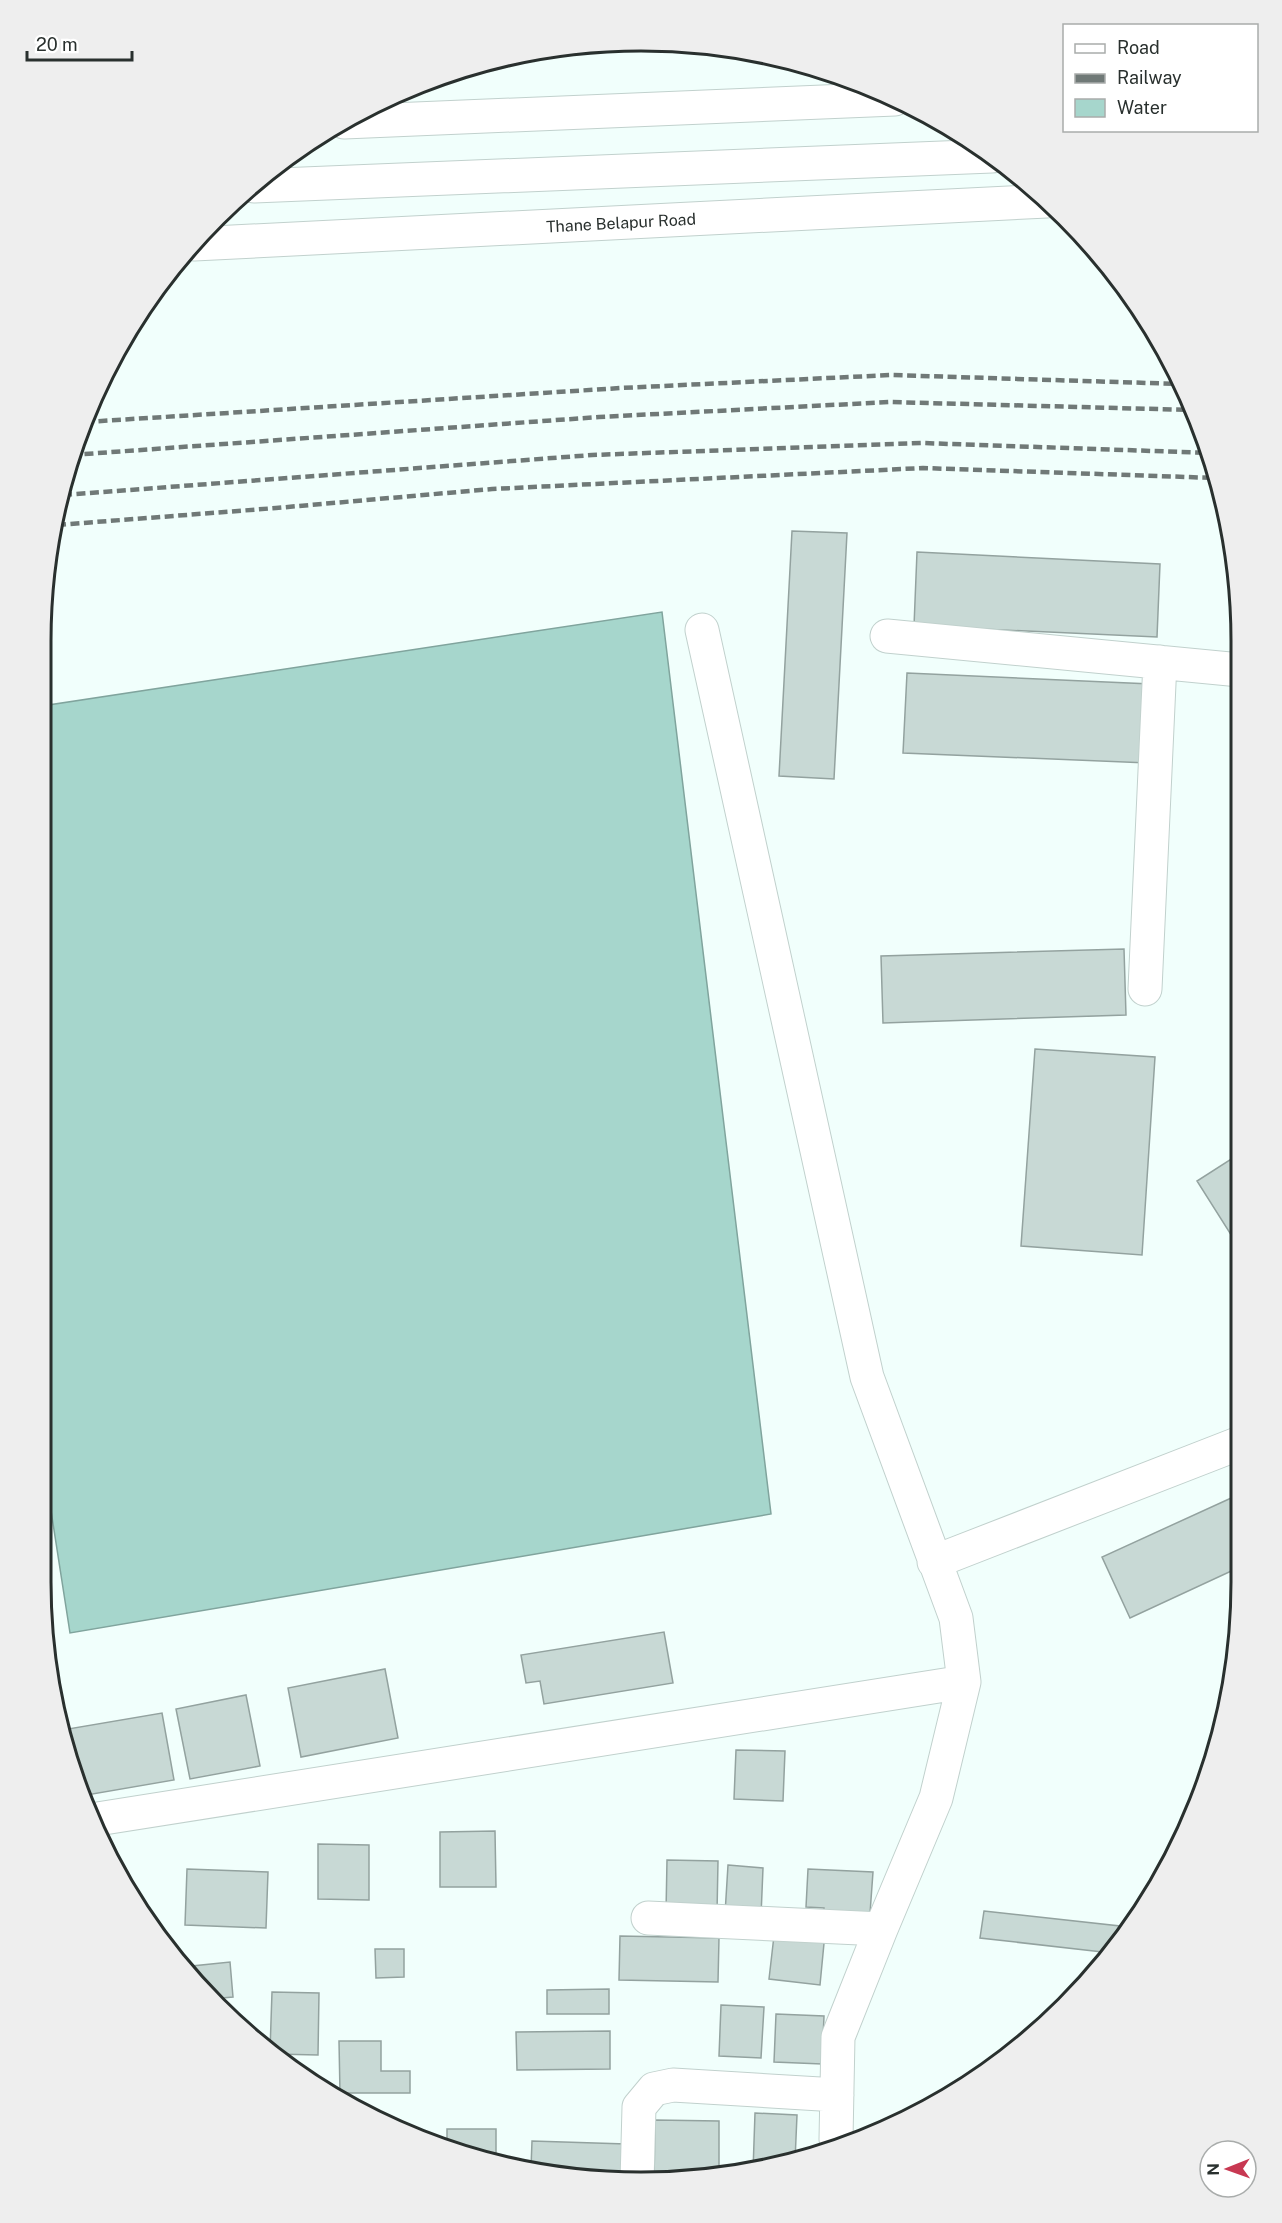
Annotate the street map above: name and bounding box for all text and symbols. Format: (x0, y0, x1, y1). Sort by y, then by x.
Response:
scale bar (27, 24, 132, 62)
legend (1063, 24, 1258, 132)
text: 20 m (36, 34, 78, 55)
text: Road (1117, 37, 1160, 58)
text: Railway (1117, 67, 1182, 88)
text: Water (1117, 97, 1167, 118)
street label: Thane Belapur Road (546, 210, 696, 236)
north arrow (1198, 2139, 1258, 2199)
text: N (1204, 2163, 1223, 2176)

